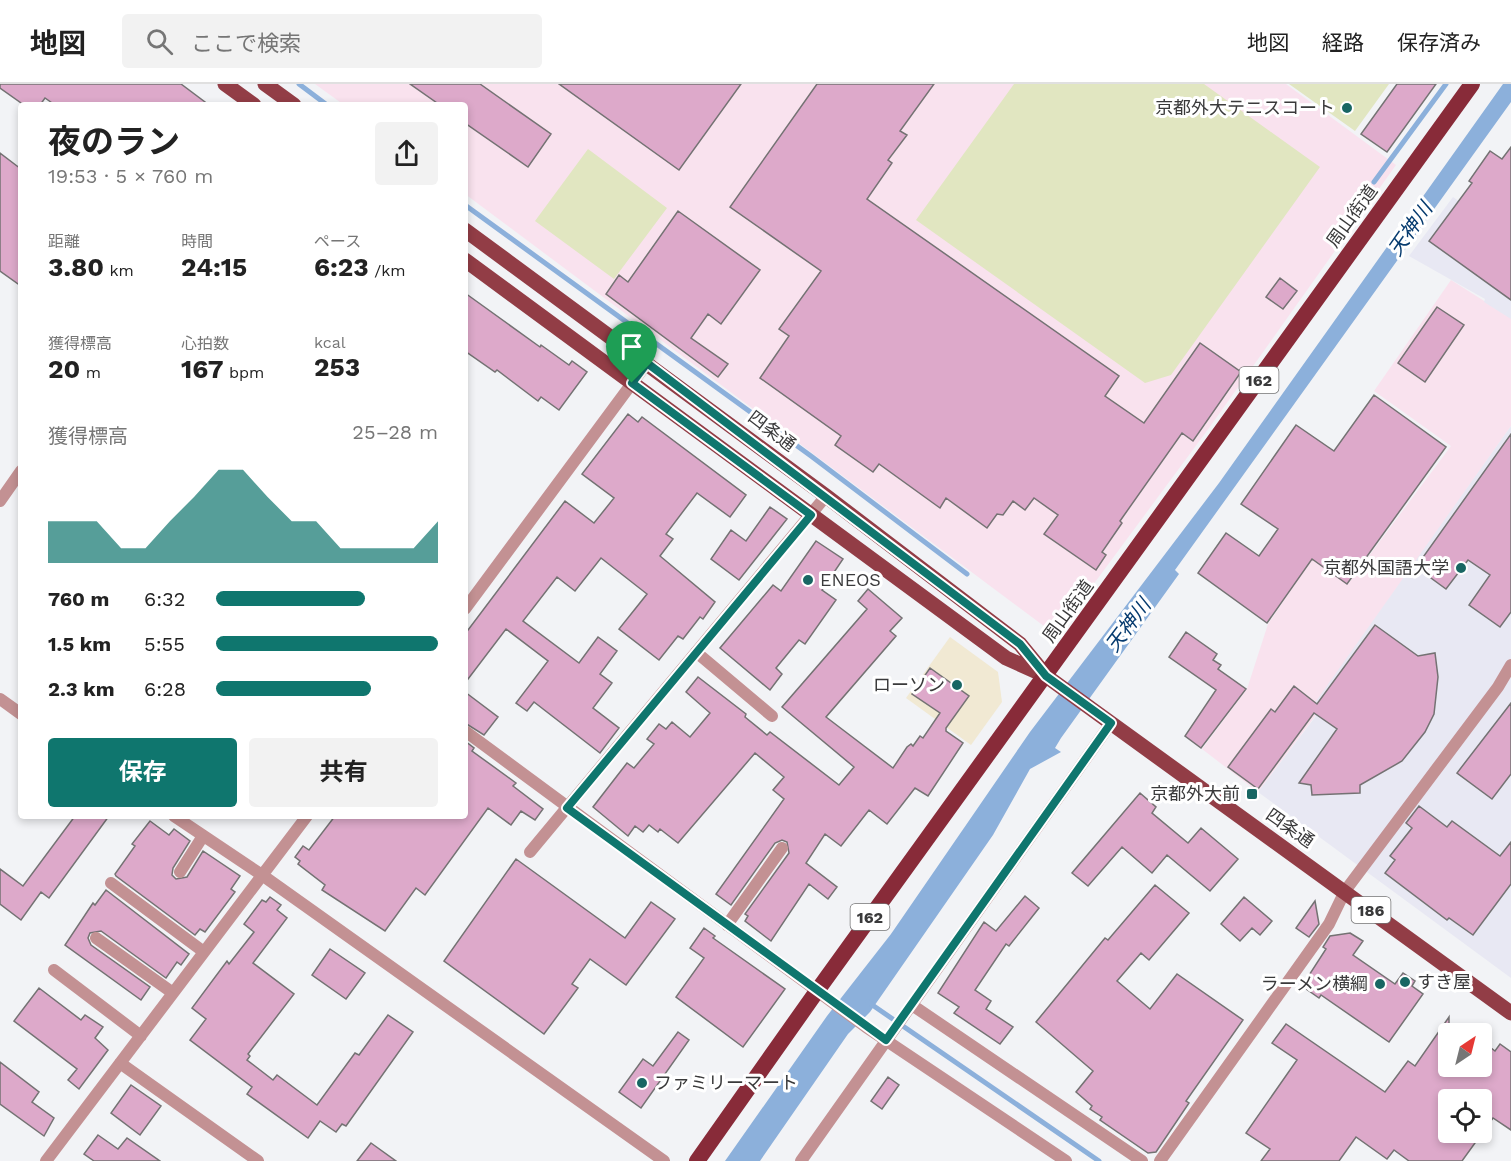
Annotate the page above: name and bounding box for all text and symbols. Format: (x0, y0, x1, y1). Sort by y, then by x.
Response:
search box (122, 14, 542, 68)
icon: search (143, 25, 176, 58)
text: 地図 (30, 27, 86, 60)
text: 地図 (1247, 30, 1289, 55)
text: 経路 (1322, 30, 1364, 55)
text: 保存済み (1397, 30, 1481, 55)
text: ここで検索 (191, 31, 301, 56)
place label: 京都外大テニスコート (1155, 97, 1335, 118)
marker: 京都外大テニスコート (1340, 101, 1354, 115)
text: 夜のラン (48, 122, 180, 161)
button: share (375, 122, 438, 185)
text: 19:53 · 5 × 760 m (48, 164, 213, 188)
street label: 周山街道 (1322, 180, 1381, 251)
water label: 天神川 (1383, 196, 1438, 260)
text: 距離 (48, 232, 80, 251)
text: 時間 (181, 232, 213, 251)
text: ペース (314, 232, 361, 251)
text: 3.80 (48, 252, 104, 282)
text: 24:15 (181, 252, 247, 282)
text: 6:23 (314, 252, 369, 282)
text: km (104, 261, 134, 280)
text: /km (369, 261, 406, 280)
pin (606, 321, 657, 383)
icon: arrive (615, 330, 648, 363)
text: kcal (314, 333, 346, 352)
text: 獲得標高 (48, 334, 112, 353)
text: 心拍数 (181, 334, 229, 353)
text: 253 (314, 352, 360, 382)
text: 20 (48, 354, 80, 384)
text: 167 (181, 354, 223, 384)
text: m (80, 363, 101, 382)
text: bpm (223, 363, 264, 382)
road number: 162 (1240, 367, 1278, 393)
street label: 四条通 (744, 406, 800, 455)
text: 25–28 m (352, 420, 438, 444)
text: 獲得標高 (48, 424, 128, 448)
place label: 京都外国語大学 (1323, 557, 1449, 578)
marker: 京都外国語大学 (1454, 561, 1468, 575)
place label: ENEOS (820, 569, 881, 590)
marker: ENEOS (801, 573, 815, 587)
street label: 周山街道 (1038, 575, 1097, 646)
text: 760 m (48, 587, 109, 611)
text: 6:32 (144, 587, 185, 611)
water label: 天神川 (1100, 592, 1157, 656)
text: 1.5 km (48, 632, 111, 656)
text: 5:55 (144, 632, 185, 656)
place label: ローソン (873, 674, 945, 695)
text: 2.3 km (48, 677, 115, 701)
text: 6:28 (144, 677, 186, 701)
marker: ローソン (950, 678, 964, 692)
button: 保存 (48, 738, 237, 807)
button: 共有 (249, 738, 438, 807)
place label: 京都外大前 (1150, 783, 1240, 804)
marker: 京都外大前 (1245, 787, 1259, 801)
street label: 四条通 (1262, 804, 1318, 852)
road number: 186 (1352, 897, 1390, 923)
road number: 162 (850, 904, 890, 930)
place label: すき屋 (1417, 971, 1471, 992)
place label: ラーメン横綱 (1261, 973, 1368, 994)
marker: すき屋 (1398, 975, 1412, 989)
marker: ラーメン横綱 (1373, 977, 1387, 991)
north arrow (1438, 1023, 1492, 1077)
map controls (1438, 1023, 1492, 1143)
place label: ファミリーマート (654, 1072, 798, 1093)
marker: ファミリーマート (635, 1076, 649, 1090)
button: locate (1438, 1089, 1492, 1143)

